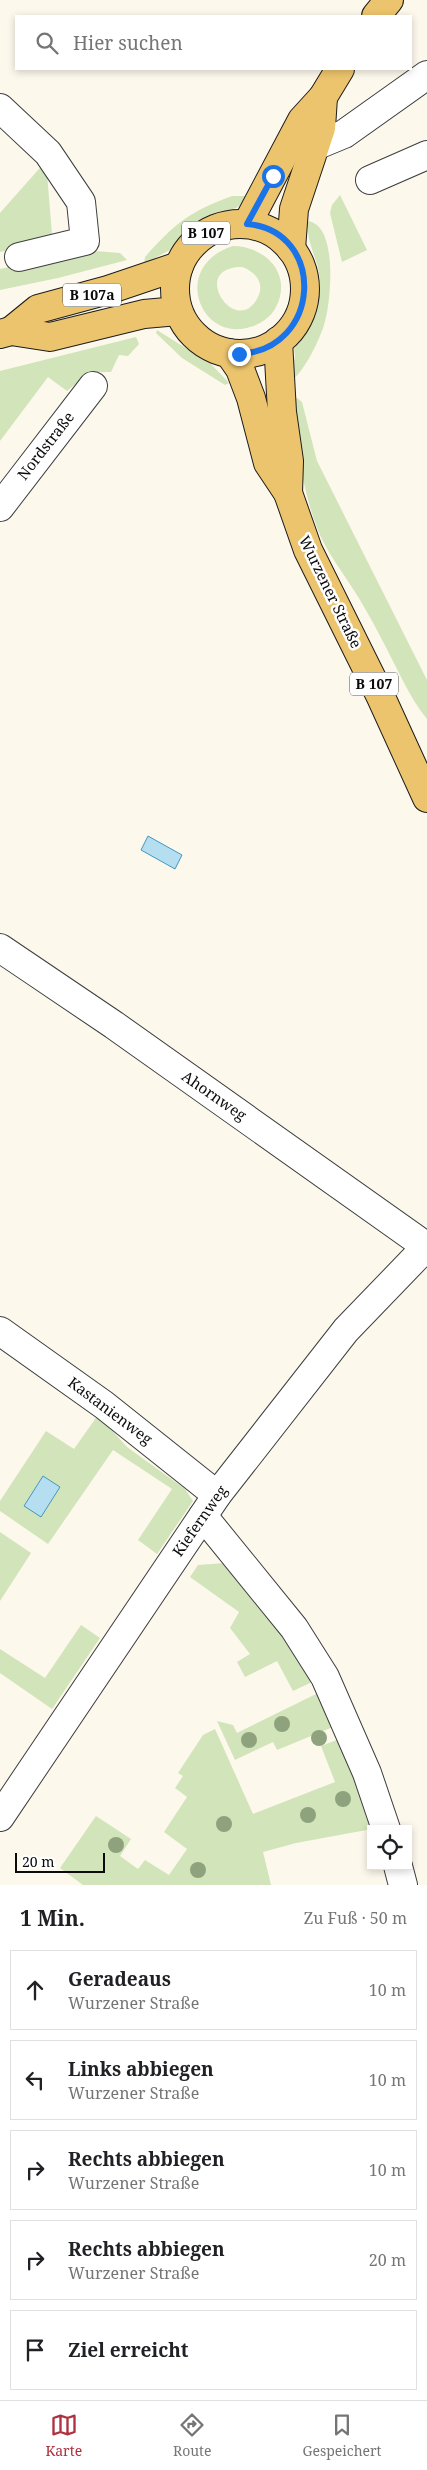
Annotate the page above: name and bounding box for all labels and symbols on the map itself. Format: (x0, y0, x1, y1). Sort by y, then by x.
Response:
route start (262, 165, 285, 188)
road number: B 107 (182, 222, 230, 244)
road number: B 107a (63, 284, 121, 306)
route end (228, 343, 251, 366)
street label: Nordstraße (12, 407, 78, 484)
street label: Wurzener Straße (295, 532, 367, 651)
road number: B 107 (350, 672, 398, 696)
street label: Ahornweg (178, 1066, 251, 1125)
street label: Kastanienweg (64, 1372, 157, 1448)
street label: Kiefernweg (167, 1481, 231, 1560)
scale bar (15, 1850, 105, 1873)

